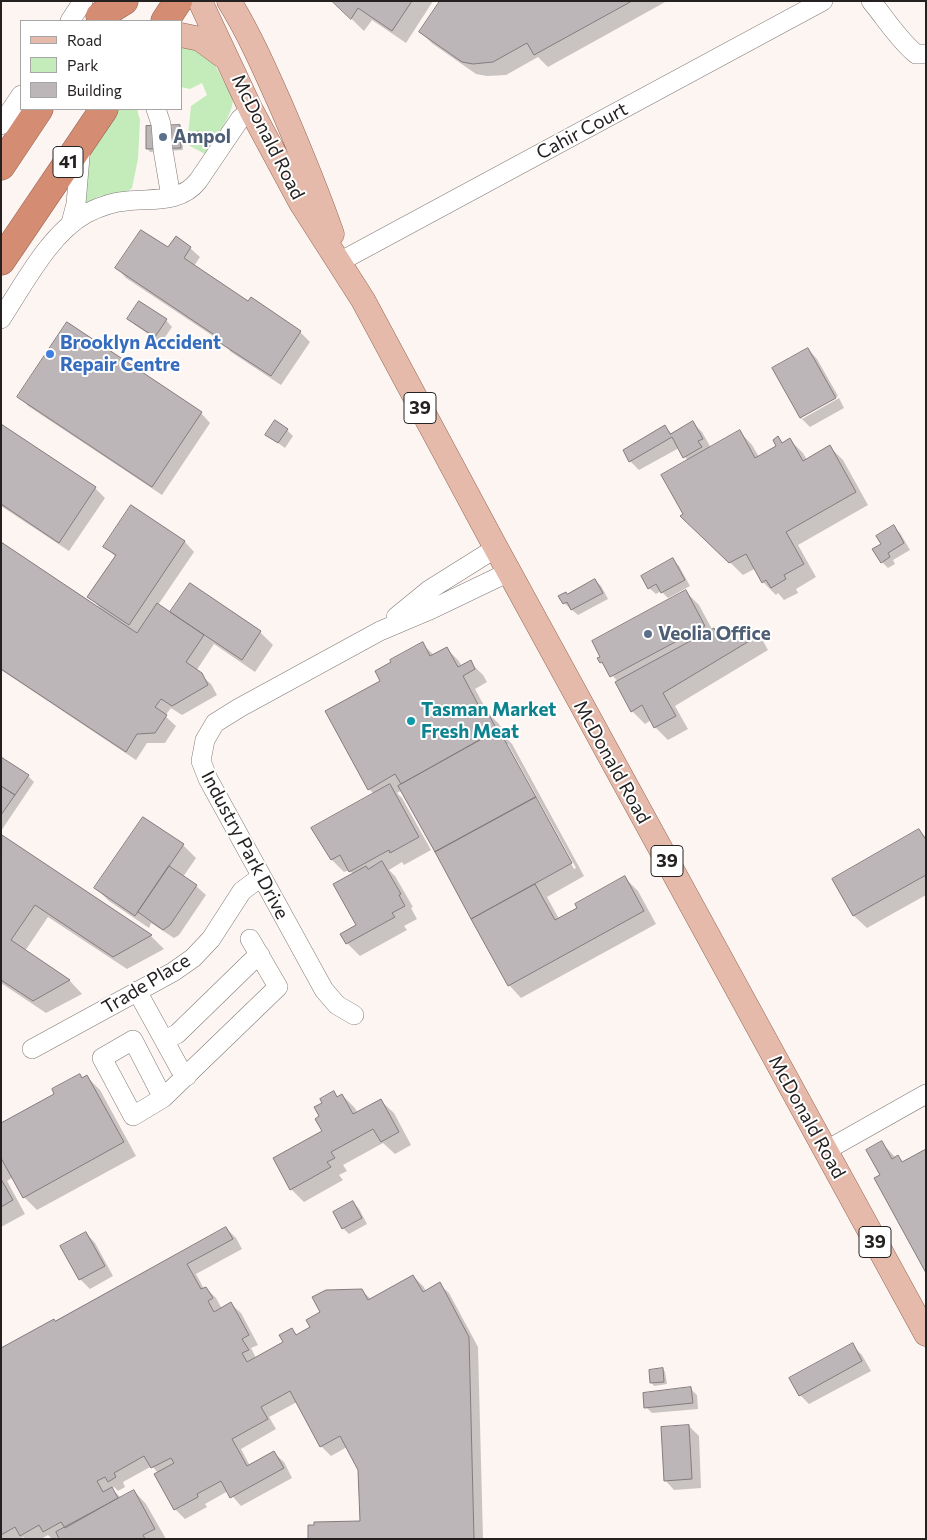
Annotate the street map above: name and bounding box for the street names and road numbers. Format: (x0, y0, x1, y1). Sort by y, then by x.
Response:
street label: McDonald Road (227, 71, 309, 203)
street label: Cahir Court (532, 97, 632, 165)
road number: 41 (53, 146, 83, 178)
road number: 39 (404, 392, 436, 423)
street label: McDonald Road (569, 696, 655, 828)
street label: Industry Park Drive (196, 767, 294, 923)
road number: 39 (651, 846, 683, 876)
street label: Trade Place (98, 949, 194, 1019)
street label: McDonald Road (764, 1051, 850, 1183)
road number: 39 (859, 1226, 891, 1258)

